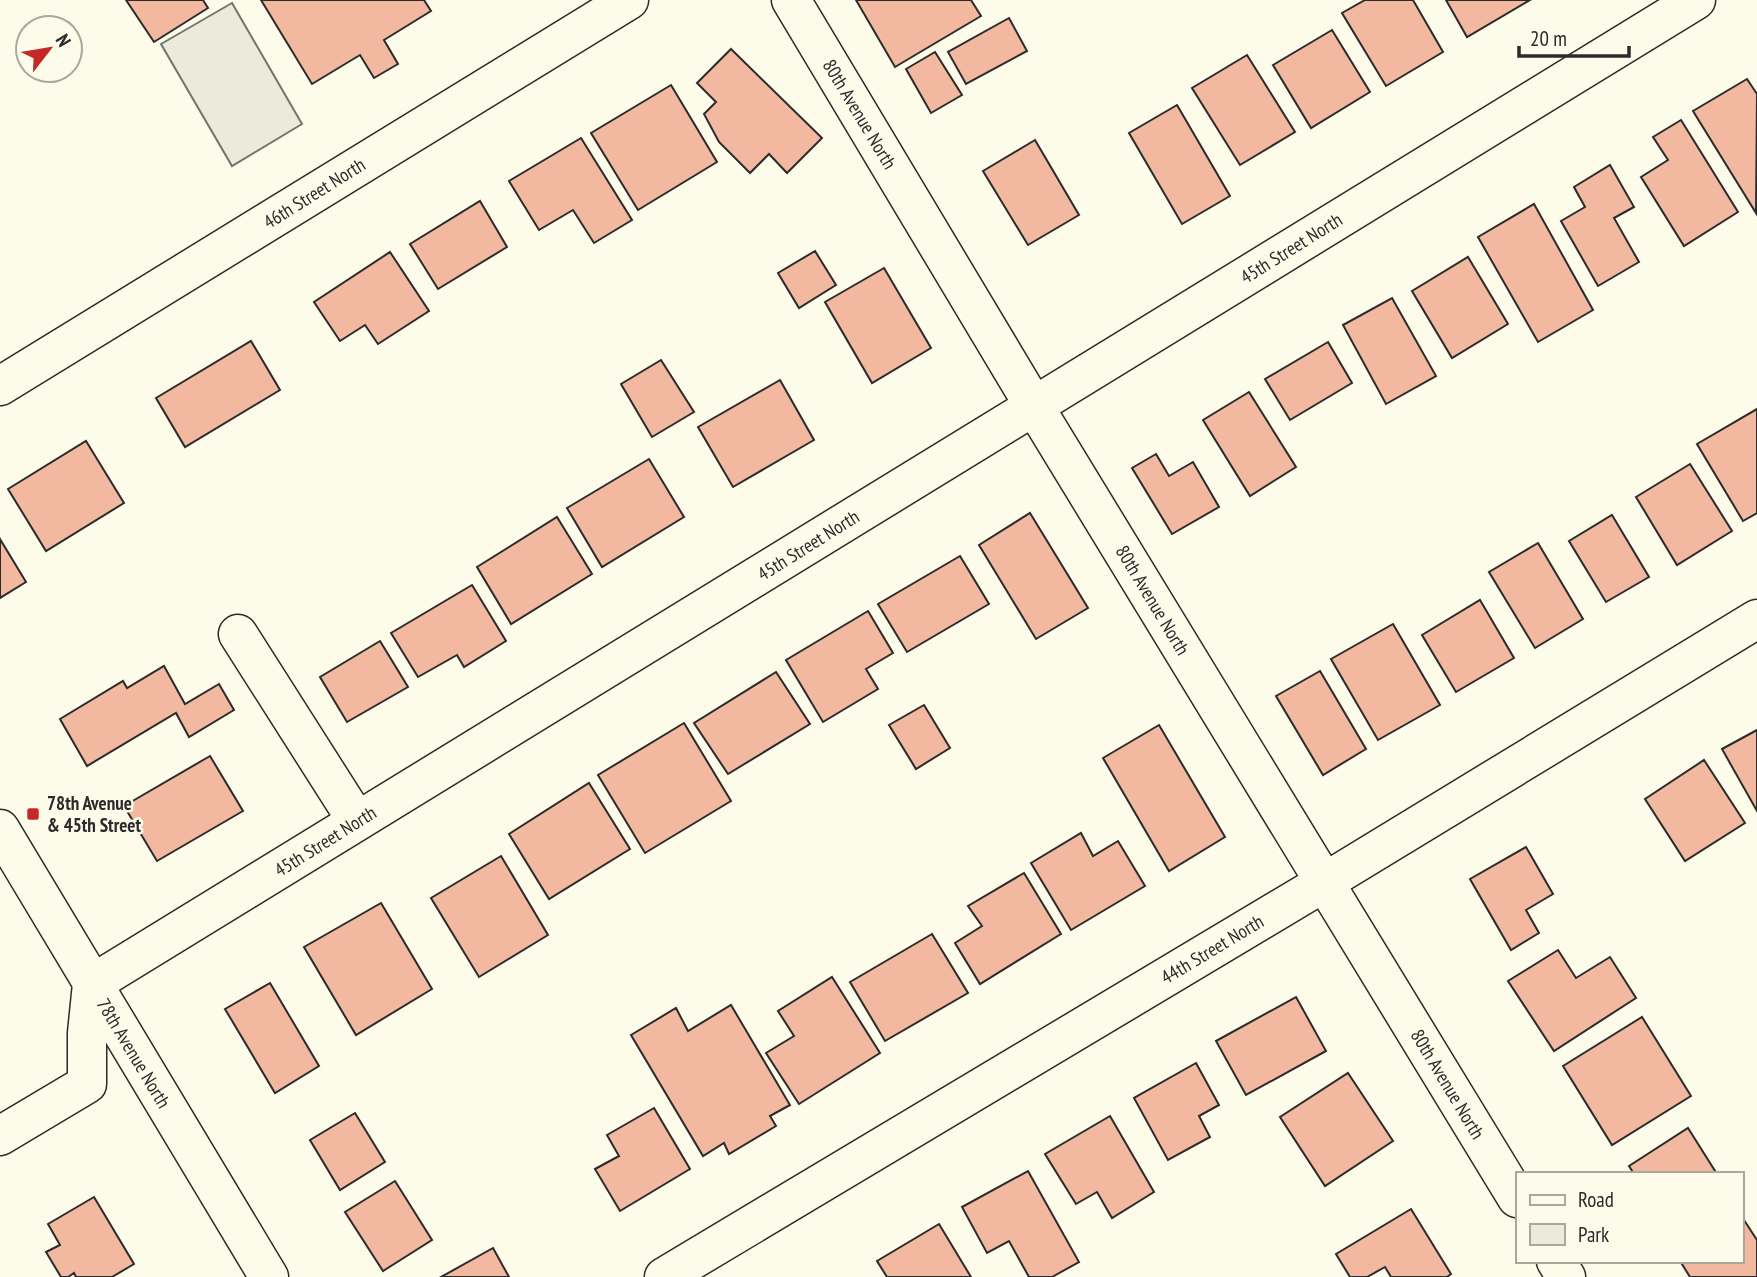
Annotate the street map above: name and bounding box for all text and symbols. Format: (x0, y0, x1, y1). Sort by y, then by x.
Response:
north arrow (14, 14, 84, 84)
scale bar (1519, 14, 1629, 58)
text: 20 m (1530, 25, 1567, 52)
text: N (51, 30, 77, 51)
street label: 80th Avenue North (818, 55, 902, 173)
street label: 46th Street North (259, 152, 369, 234)
street label: 45th Street North (1236, 207, 1346, 289)
street label: 45th Street North (753, 504, 863, 586)
street label: 80th Avenue North (1111, 541, 1195, 659)
place label: 78th Avenue & 45th Street (47, 791, 141, 837)
street label: 45th Street North (270, 800, 380, 882)
marker: 78th Avenue & 45th Street (25, 806, 41, 822)
street label: 44th Street North (1156, 909, 1268, 989)
street label: 78th Avenue North (92, 994, 176, 1112)
street label: 80th Avenue North (1406, 1025, 1490, 1143)
legend (1516, 1172, 1743, 1263)
text: Road (1578, 1186, 1614, 1213)
text: Park (1578, 1221, 1609, 1248)

